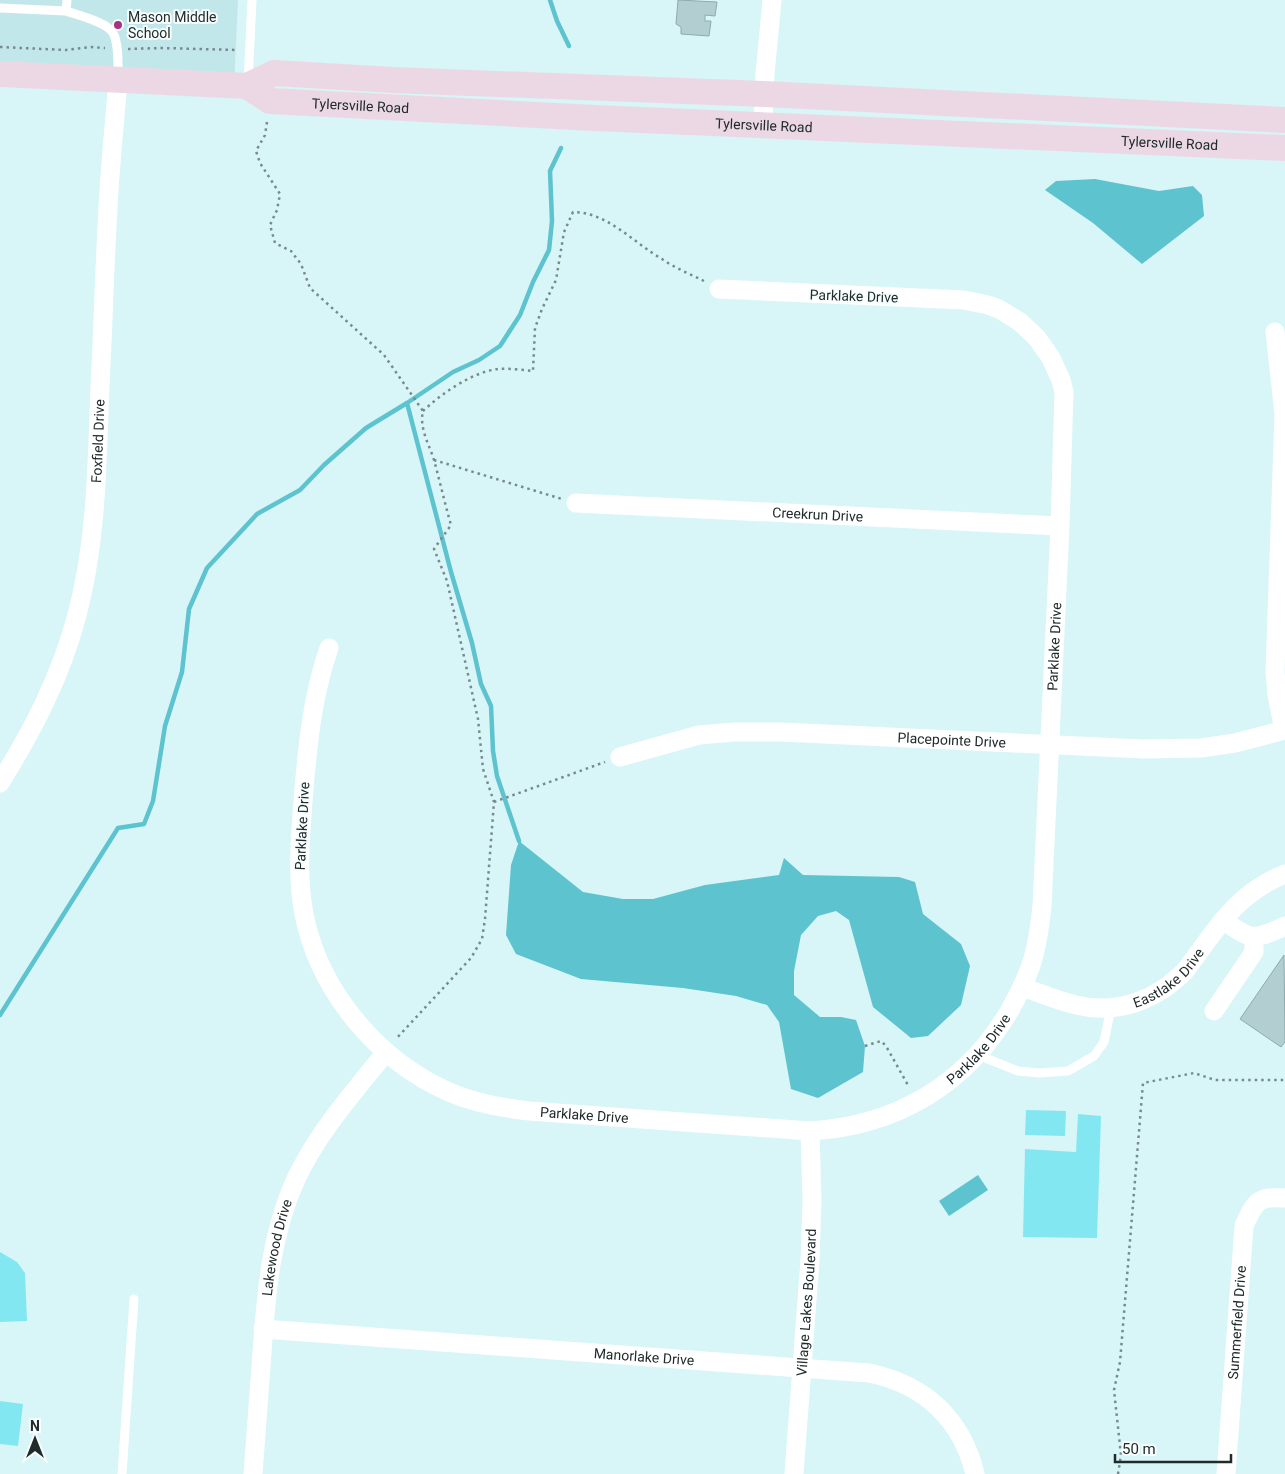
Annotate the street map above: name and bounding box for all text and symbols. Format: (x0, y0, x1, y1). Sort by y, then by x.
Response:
place label: Mason Middle School (128, 9, 217, 41)
marker: Mason Middle School (112, 19, 124, 31)
street label: Tylersville Road (311, 95, 409, 116)
street label: Tylersville Road (715, 115, 813, 135)
street label: Tylersville Road (1121, 133, 1219, 153)
street label: Parklake Drive (809, 286, 899, 306)
street label: Foxfield Drive (88, 399, 108, 483)
street label: Creekrun Drive (772, 504, 864, 525)
street label: Parklake Drive (1044, 602, 1064, 691)
street label: Placepointe Drive (897, 729, 1006, 751)
street label: Parklake Drive (292, 781, 312, 871)
street label: Eastlake Drive (1131, 945, 1207, 1011)
street label: Parklake Drive (943, 1011, 1014, 1088)
street label: Parklake Drive (539, 1104, 629, 1126)
street label: Lakewood Drive (259, 1197, 295, 1297)
street label: Village Lakes Boulevard (793, 1228, 819, 1377)
street label: Summerfield Drive (1225, 1265, 1249, 1380)
street label: Manorlake Drive (593, 1345, 695, 1368)
north arrow (10, 1414, 60, 1464)
text: N (30, 1418, 40, 1434)
scale bar (1115, 1432, 1231, 1464)
text: 50 m (1122, 1440, 1156, 1458)

